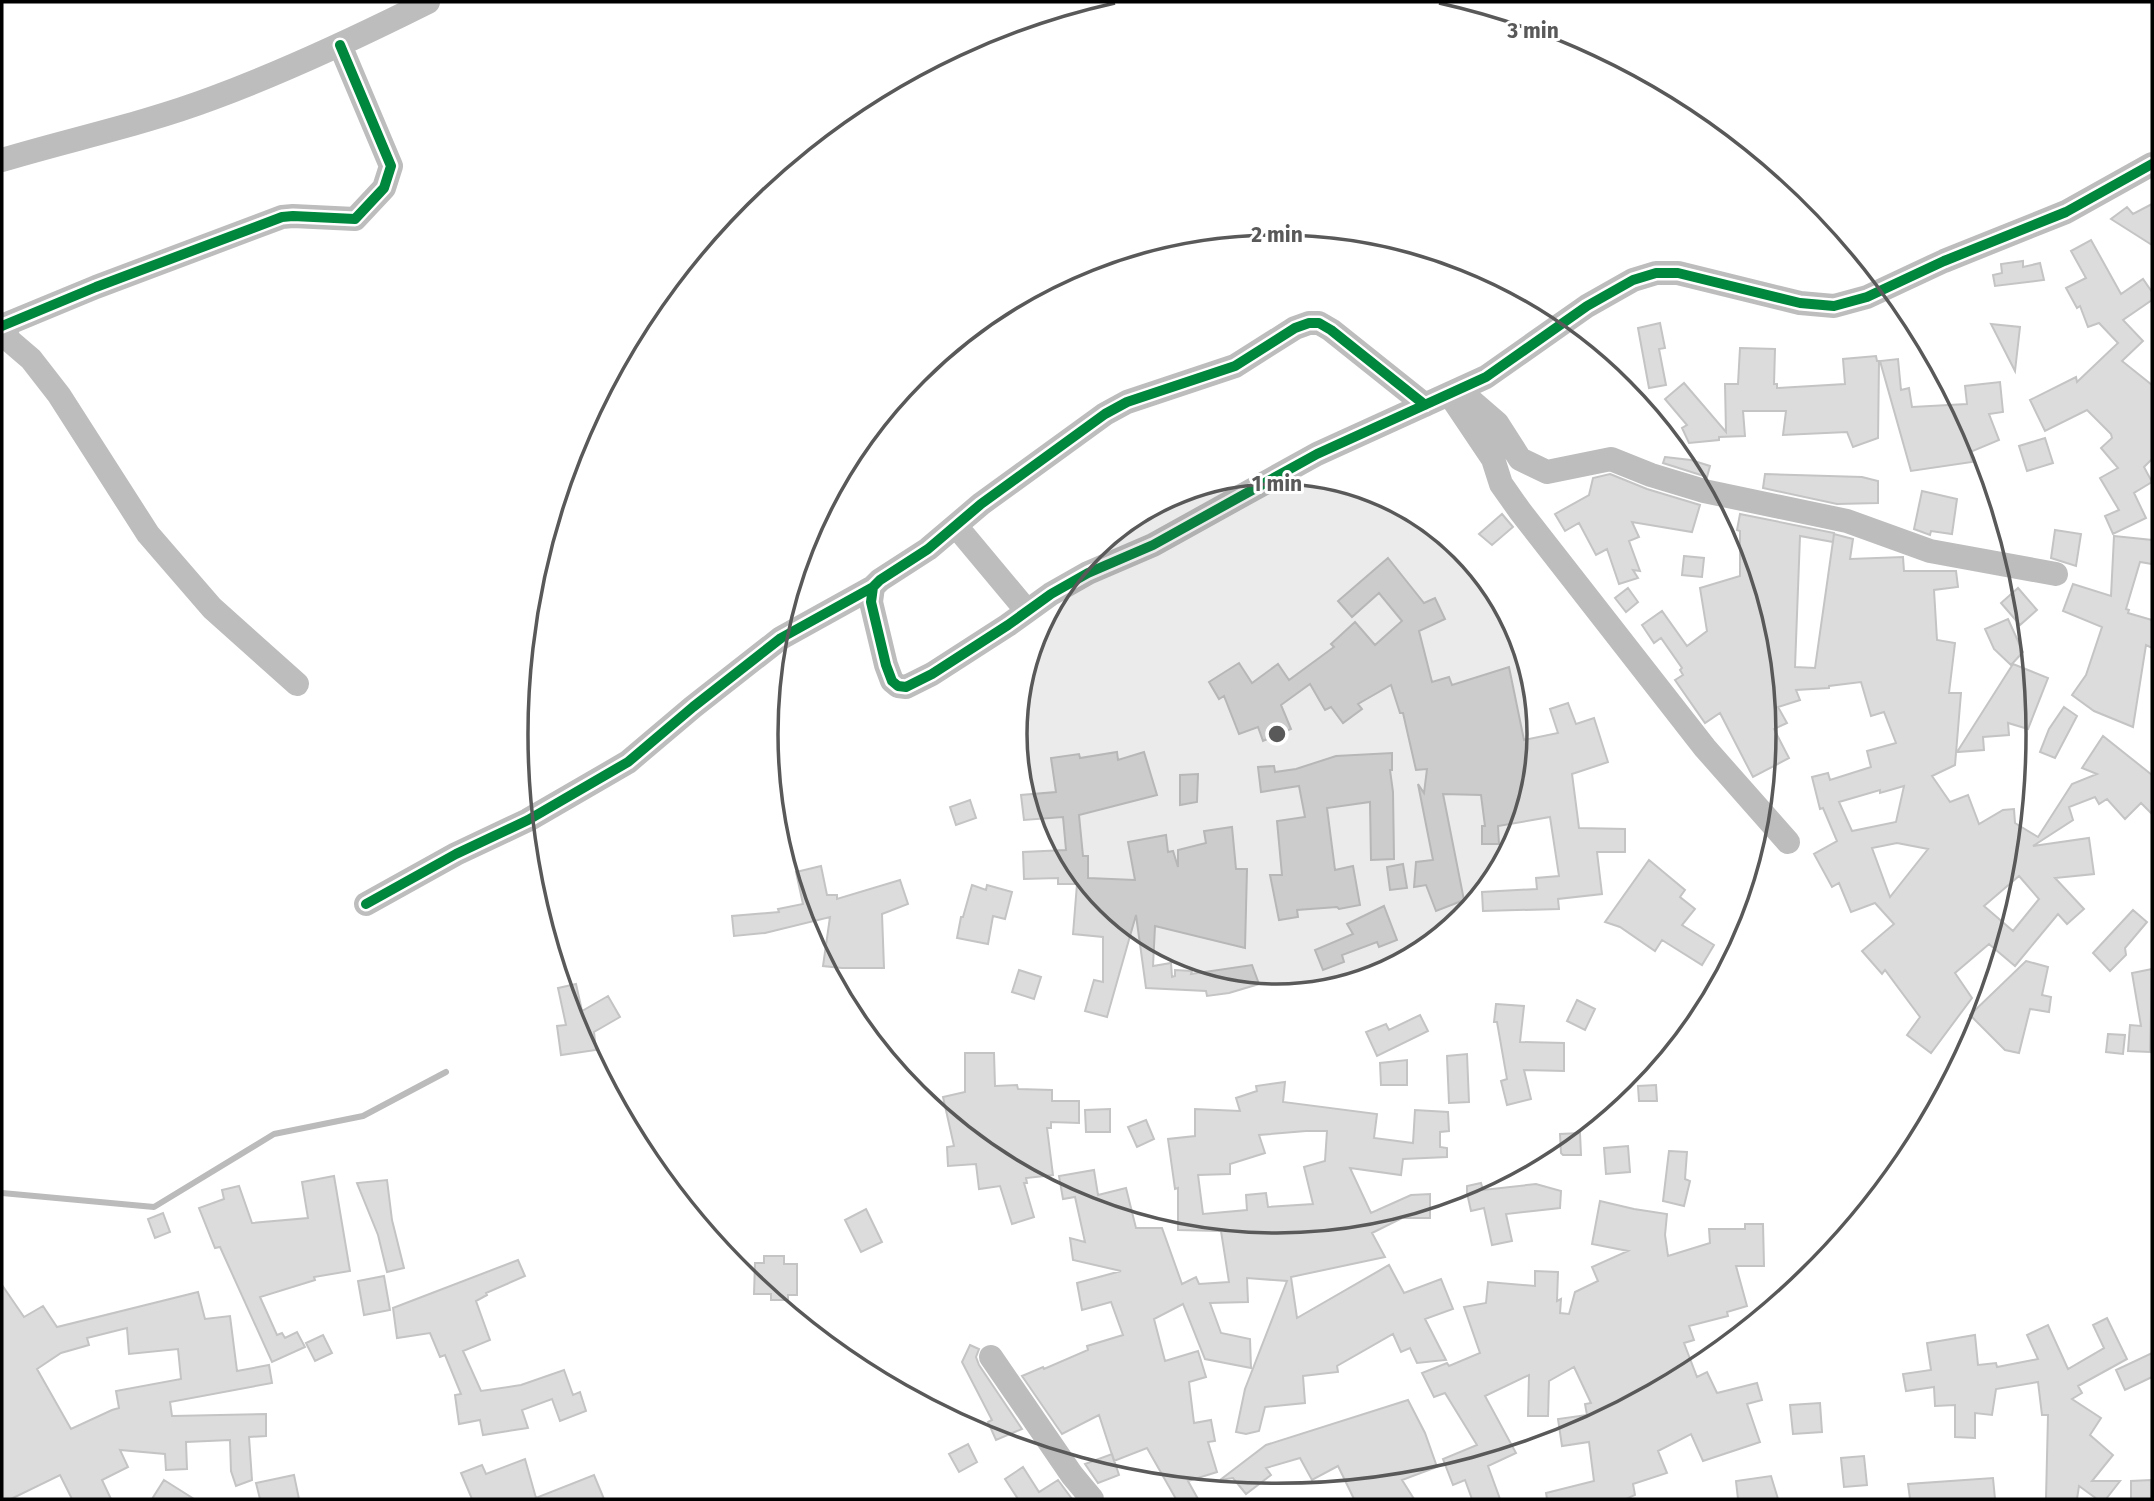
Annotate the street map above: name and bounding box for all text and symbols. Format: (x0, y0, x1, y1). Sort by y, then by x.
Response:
text: 3 min (1506, 18, 1559, 44)
text: 2 min (1251, 222, 1303, 248)
text: 1 min (1252, 471, 1302, 497)
centre of rings (1265, 722, 1289, 746)

